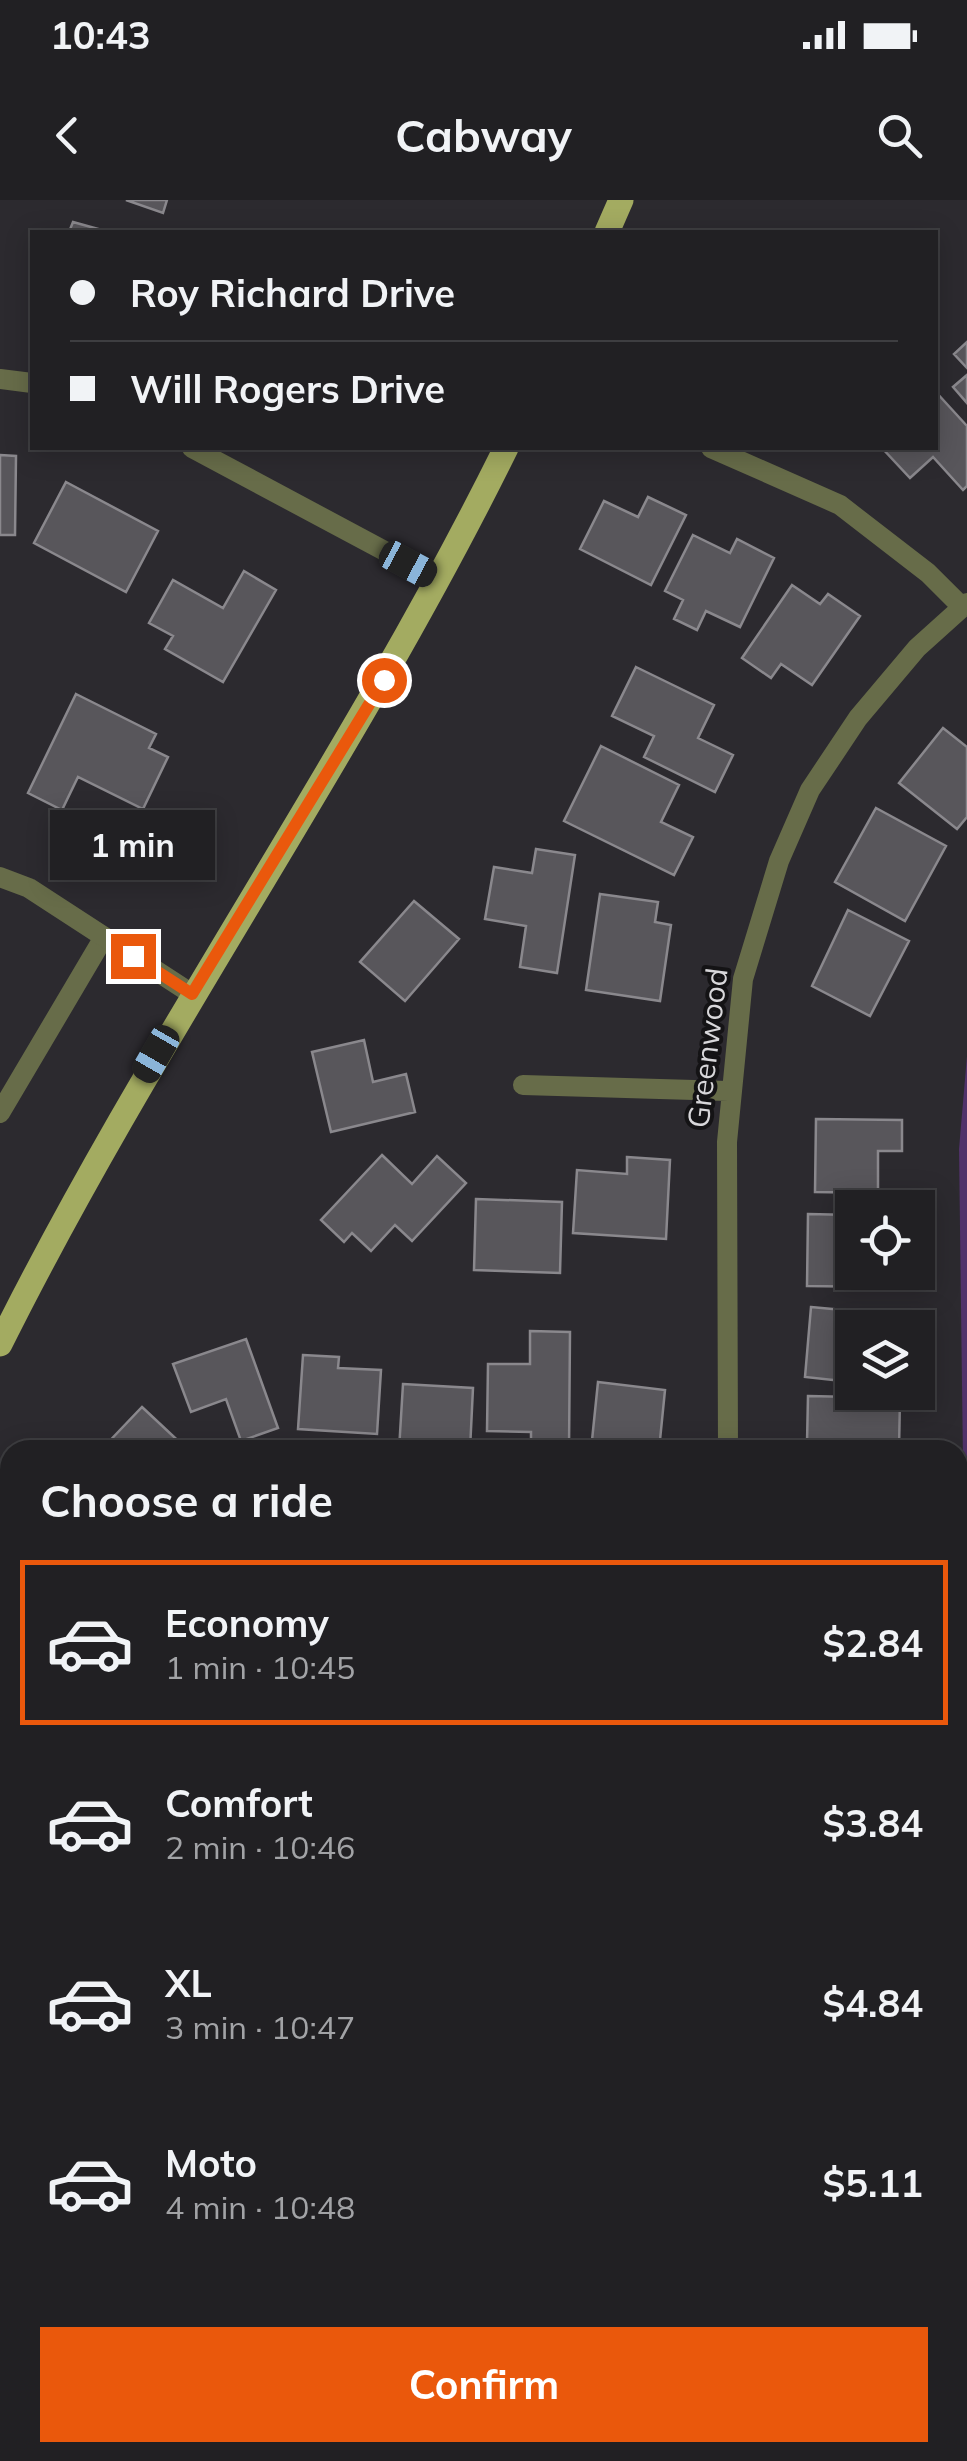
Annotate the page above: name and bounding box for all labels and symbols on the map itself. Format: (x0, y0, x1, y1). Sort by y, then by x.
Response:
car (374, 537, 442, 591)
route start (362, 658, 407, 703)
callout: 1 min (51, 811, 216, 881)
route end (111, 934, 156, 979)
street label: Greenwood (678, 966, 736, 1130)
car (128, 1021, 184, 1087)

